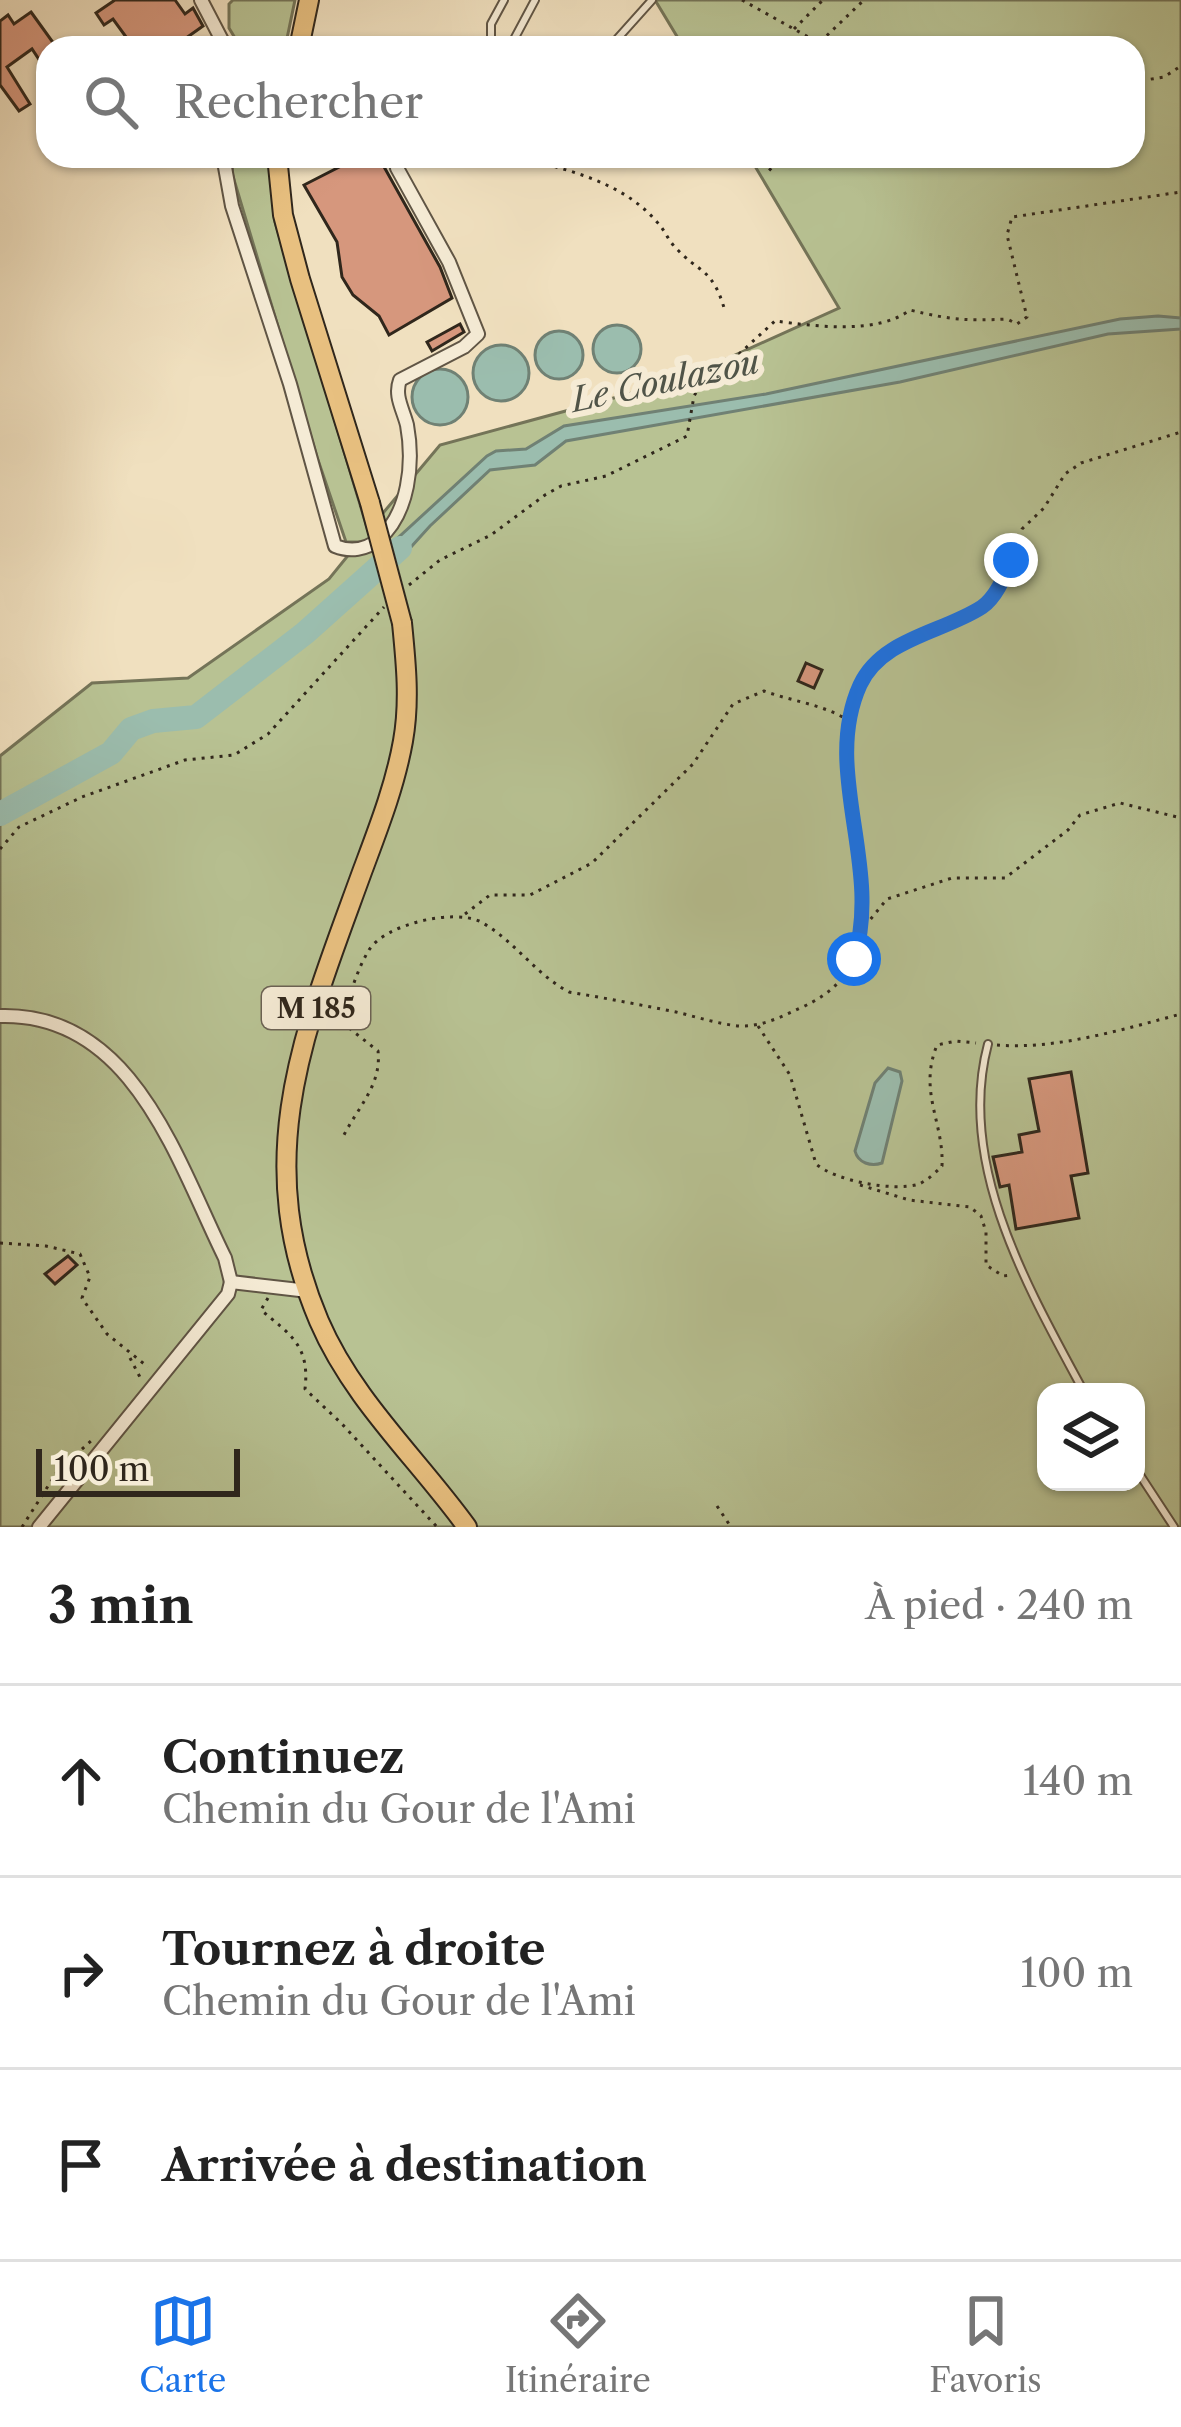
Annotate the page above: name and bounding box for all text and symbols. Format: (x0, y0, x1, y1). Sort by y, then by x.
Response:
search box (36, 36, 1145, 168)
icon: search (78, 69, 144, 135)
text: Rechercher (174, 74, 423, 130)
water label: Le Coulazou (564, 341, 764, 422)
route end (984, 533, 1038, 587)
route start (827, 932, 881, 986)
road number: M 185 (262, 987, 370, 1029)
map controls (1037, 1383, 1145, 1491)
button: layers (1037, 1383, 1145, 1491)
scale bar (36, 1443, 240, 1496)
text: 100 m (54, 1449, 149, 1490)
text: 3 min (48, 1574, 194, 1636)
text: À pied · 240 m (866, 1581, 1133, 1629)
text: Continuez (162, 1729, 404, 1785)
icon: ahead (48, 1748, 114, 1814)
text: 140 m (1023, 1757, 1133, 1805)
text: Chemin du Gour de l'Ami (162, 1785, 636, 1833)
text: Tournez à droite (162, 1921, 546, 1977)
icon: right (48, 1940, 114, 2006)
text: 100 m (1020, 1949, 1133, 1997)
text: Chemin du Gour de l'Ami (162, 1977, 636, 2025)
icon: arrive (48, 2132, 114, 2198)
text: Arrivée à destination (162, 2137, 647, 2193)
tab: Carte (139, 2288, 226, 2401)
tab: Itinéraire (505, 2288, 651, 2401)
tab: Favoris (929, 2288, 1042, 2401)

